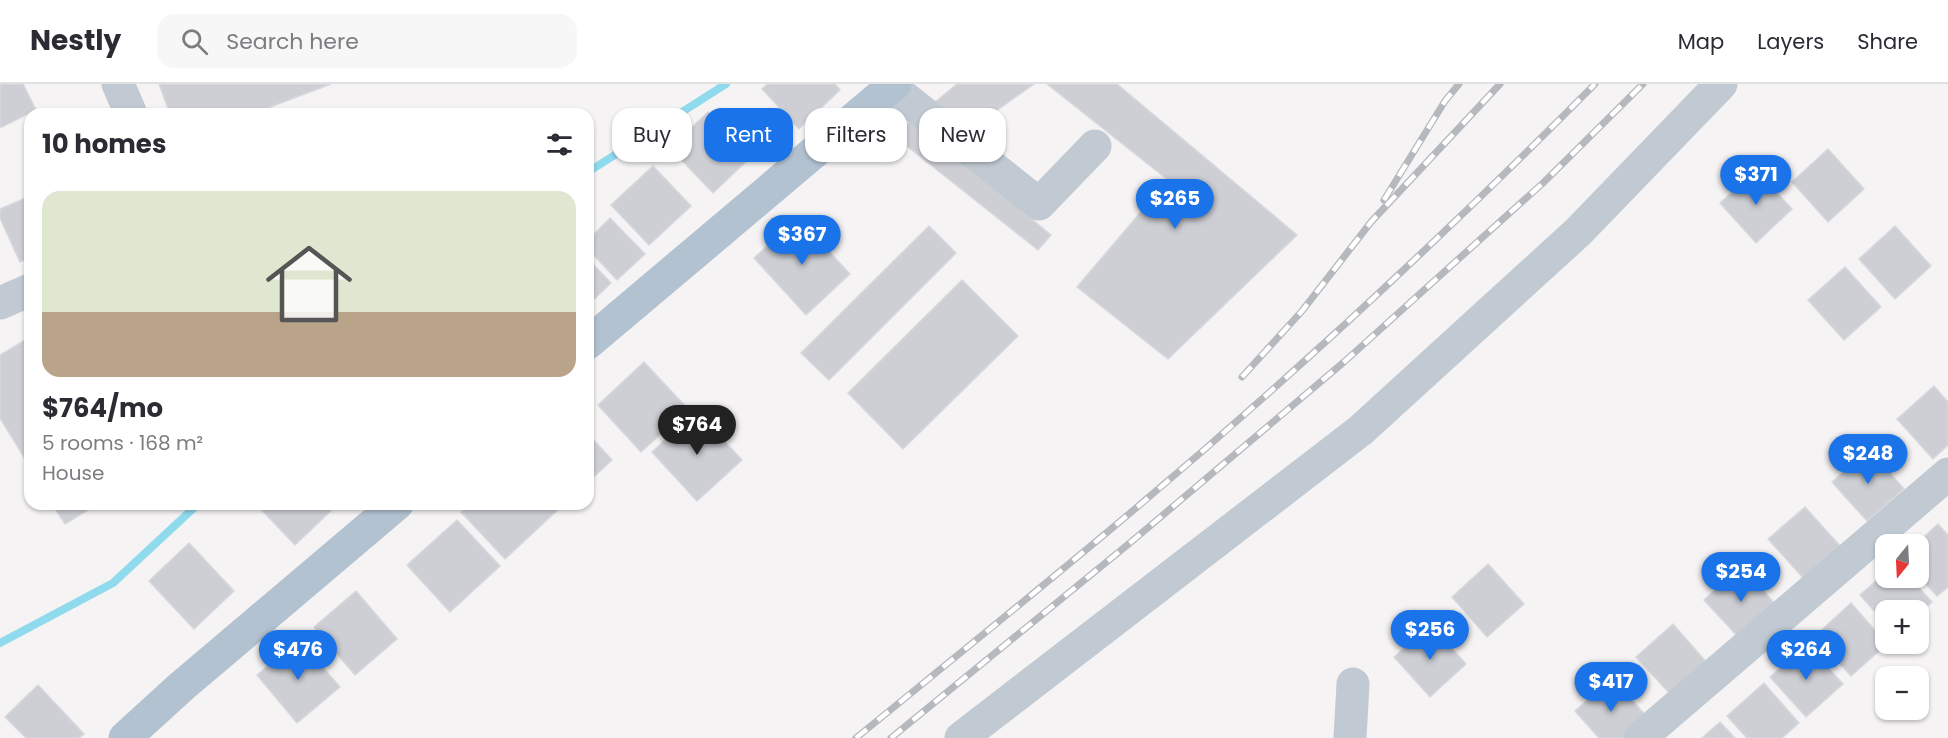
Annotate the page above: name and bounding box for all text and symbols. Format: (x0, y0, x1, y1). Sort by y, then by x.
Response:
search box (157, 14, 577, 68)
text: Nestly (30, 21, 121, 60)
icon: search (178, 25, 211, 58)
text: Search here (226, 26, 359, 57)
text: Map (1678, 27, 1724, 56)
text: Layers (1757, 27, 1824, 56)
text: Share (1857, 27, 1918, 56)
chip: Buy (612, 108, 692, 162)
chip: Rent (704, 108, 793, 162)
chip: Filters (805, 108, 907, 162)
chip: New (919, 108, 1006, 162)
text: 10 homes (42, 126, 166, 162)
icon: filters (543, 128, 576, 161)
pin: $371 (1720, 155, 1792, 206)
text: $371 (1734, 160, 1778, 188)
pin: $265 (1139, 179, 1211, 230)
text: $265 (1150, 184, 1200, 212)
pin: $367 (766, 215, 838, 266)
text: $367 (778, 220, 826, 248)
icon: home (255, 230, 363, 338)
text: $764/mo (42, 390, 163, 426)
pin: $764 (661, 405, 733, 456)
text: $764 (672, 410, 722, 438)
text: 5 rooms · 168 m² (42, 429, 203, 457)
pin: $248 (1832, 434, 1904, 485)
text: $248 (1842, 439, 1894, 467)
text: House (42, 459, 104, 487)
north arrow (1875, 534, 1929, 588)
map controls (1875, 534, 1929, 720)
pin: $254 (1705, 552, 1777, 603)
text: $254 (1715, 557, 1767, 585)
button: + (1875, 600, 1929, 654)
pin: $256 (1394, 610, 1466, 661)
text: $256 (1405, 615, 1455, 643)
pin: $476 (262, 630, 334, 681)
pin: $264 (1770, 630, 1842, 681)
text: $476 (273, 635, 323, 663)
text: $264 (1781, 635, 1831, 663)
pin: $417 (1575, 662, 1647, 713)
button: − (1875, 666, 1929, 720)
text: $417 (1589, 667, 1633, 695)

